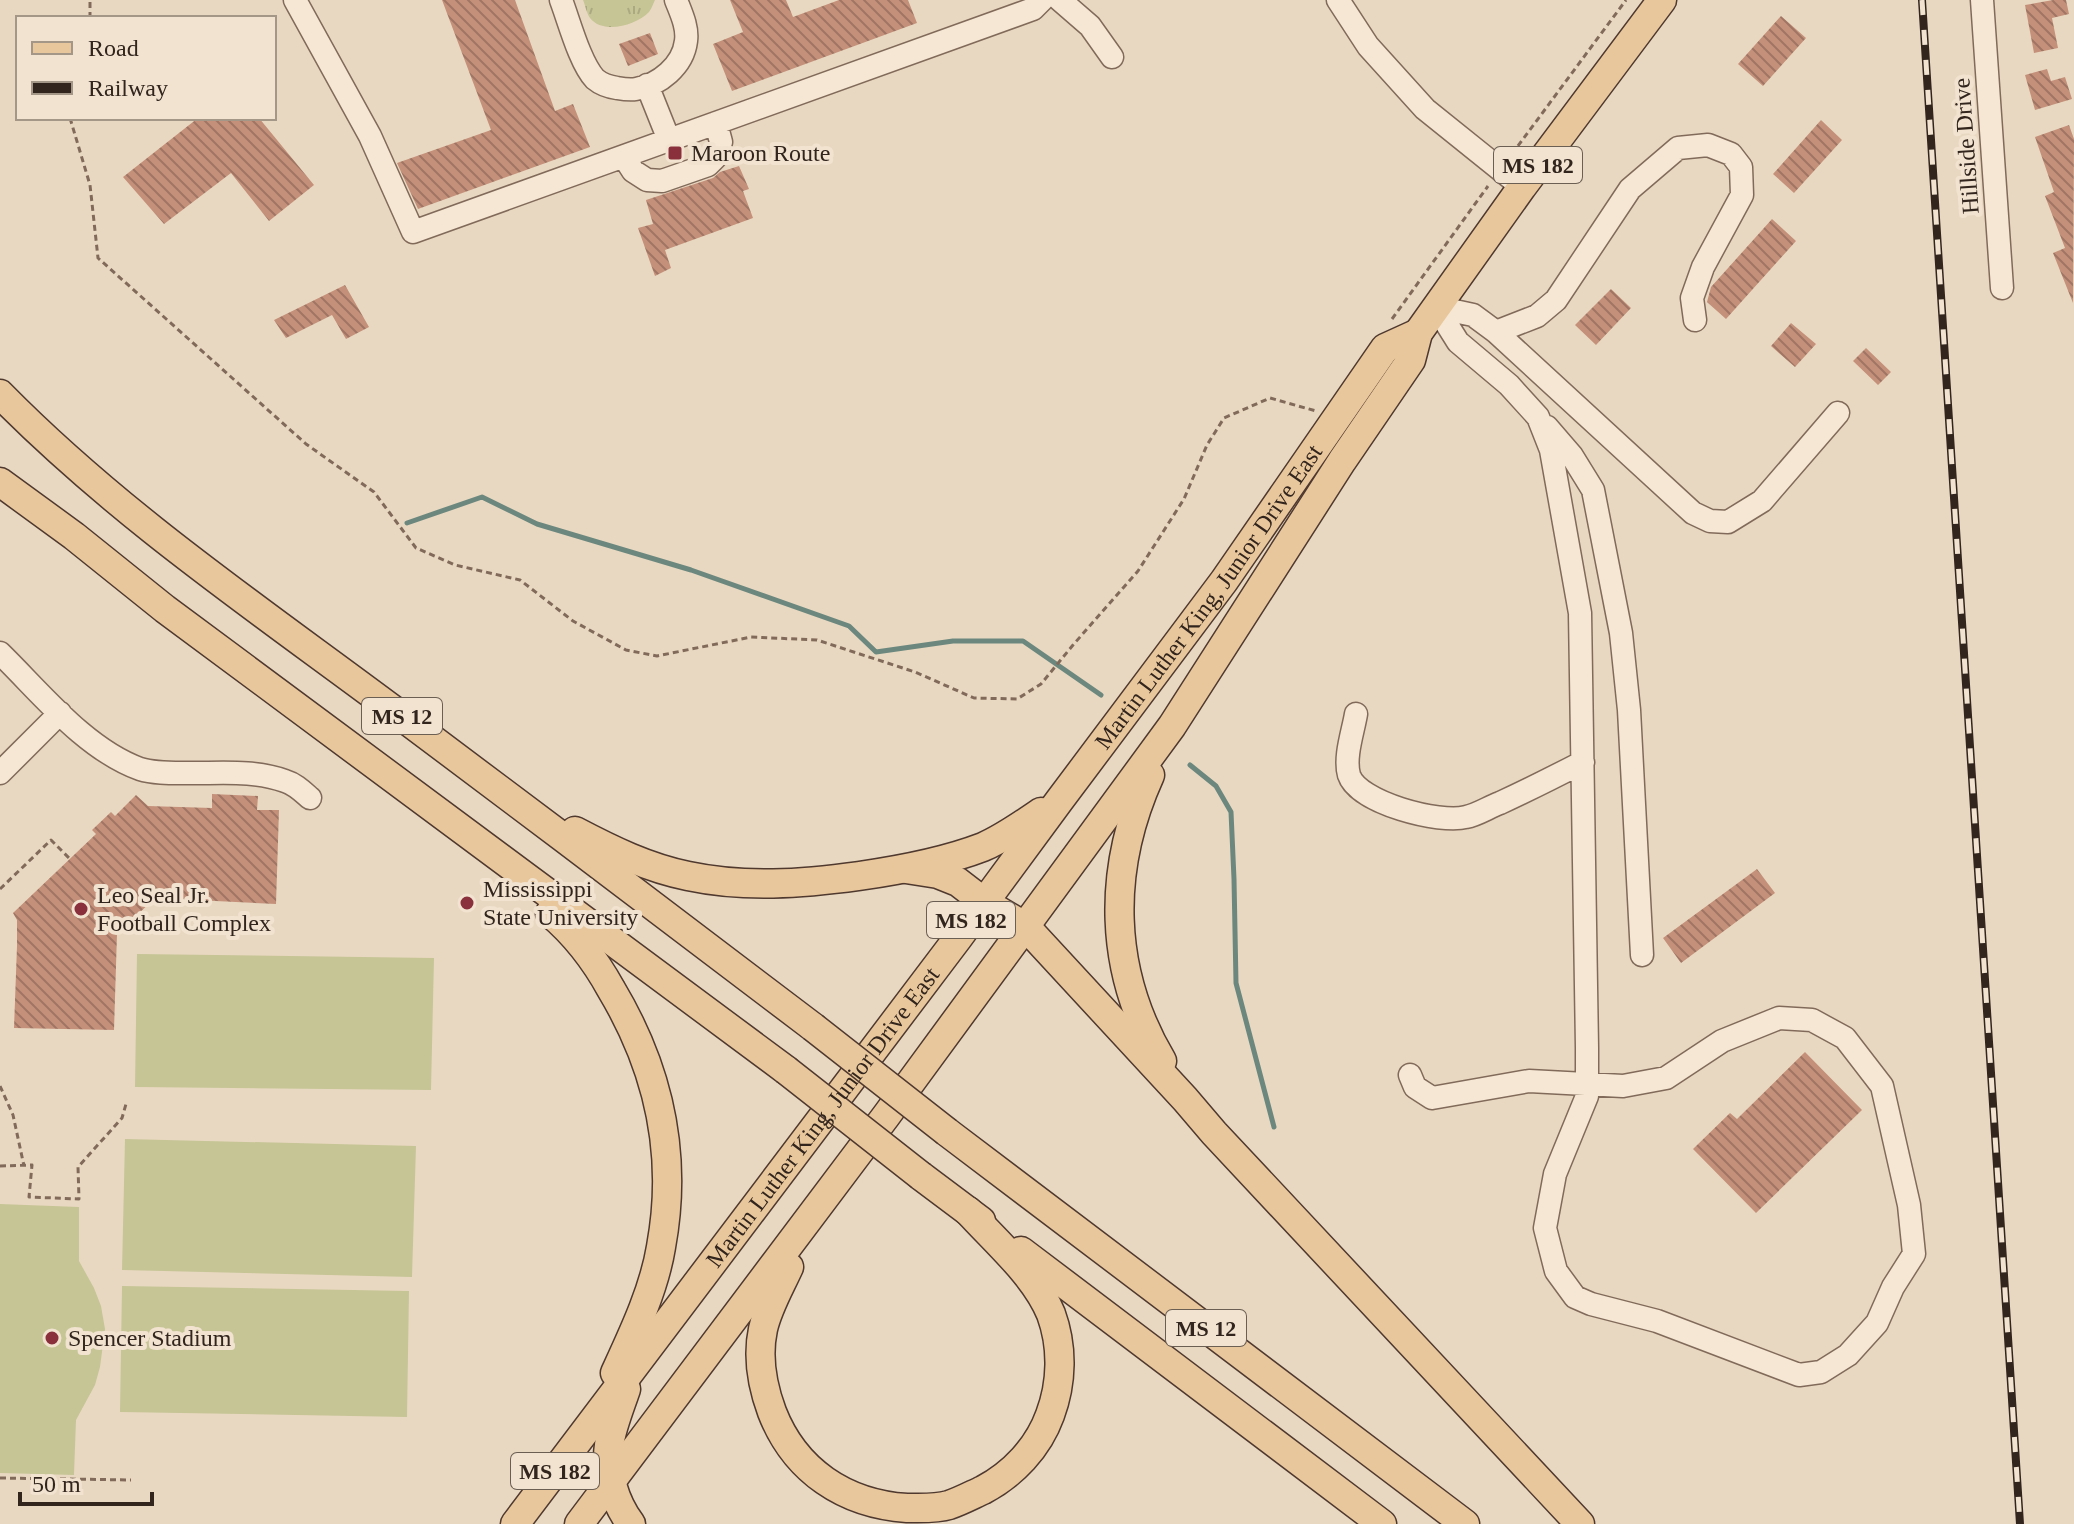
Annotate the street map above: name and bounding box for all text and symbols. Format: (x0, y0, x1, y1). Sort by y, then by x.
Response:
legend (16, 16, 276, 120)
text: Road (88, 35, 139, 61)
text: Railway (88, 75, 168, 101)
street label: Hillside Drive (1948, 77, 1984, 215)
place label: Maroon Route (691, 140, 830, 166)
marker: Maroon Route (666, 144, 684, 162)
road number: MS 182 (1494, 147, 1582, 183)
street label: Martin Luther King, Junior Drive East (1090, 439, 1327, 754)
road number: MS 12 (362, 698, 442, 734)
place label: Mississippi State University (483, 876, 638, 930)
place label: Leo Seal Jr. Football Complex (97, 882, 271, 936)
marker: Mississippi State University (458, 894, 476, 912)
marker: Leo Seal Jr. Football Complex (72, 900, 90, 918)
road number: MS 182 (927, 902, 1015, 938)
street label: Martin Luther King, Junior Drive East (701, 962, 945, 1272)
road number: MS 12 (1166, 1310, 1246, 1346)
place label: Spencer Stadium (68, 1325, 232, 1351)
marker: Spencer Stadium (43, 1329, 61, 1347)
road number: MS 182 (511, 1453, 599, 1489)
scale bar (20, 1456, 152, 1506)
text: 50 m (32, 1471, 81, 1497)

